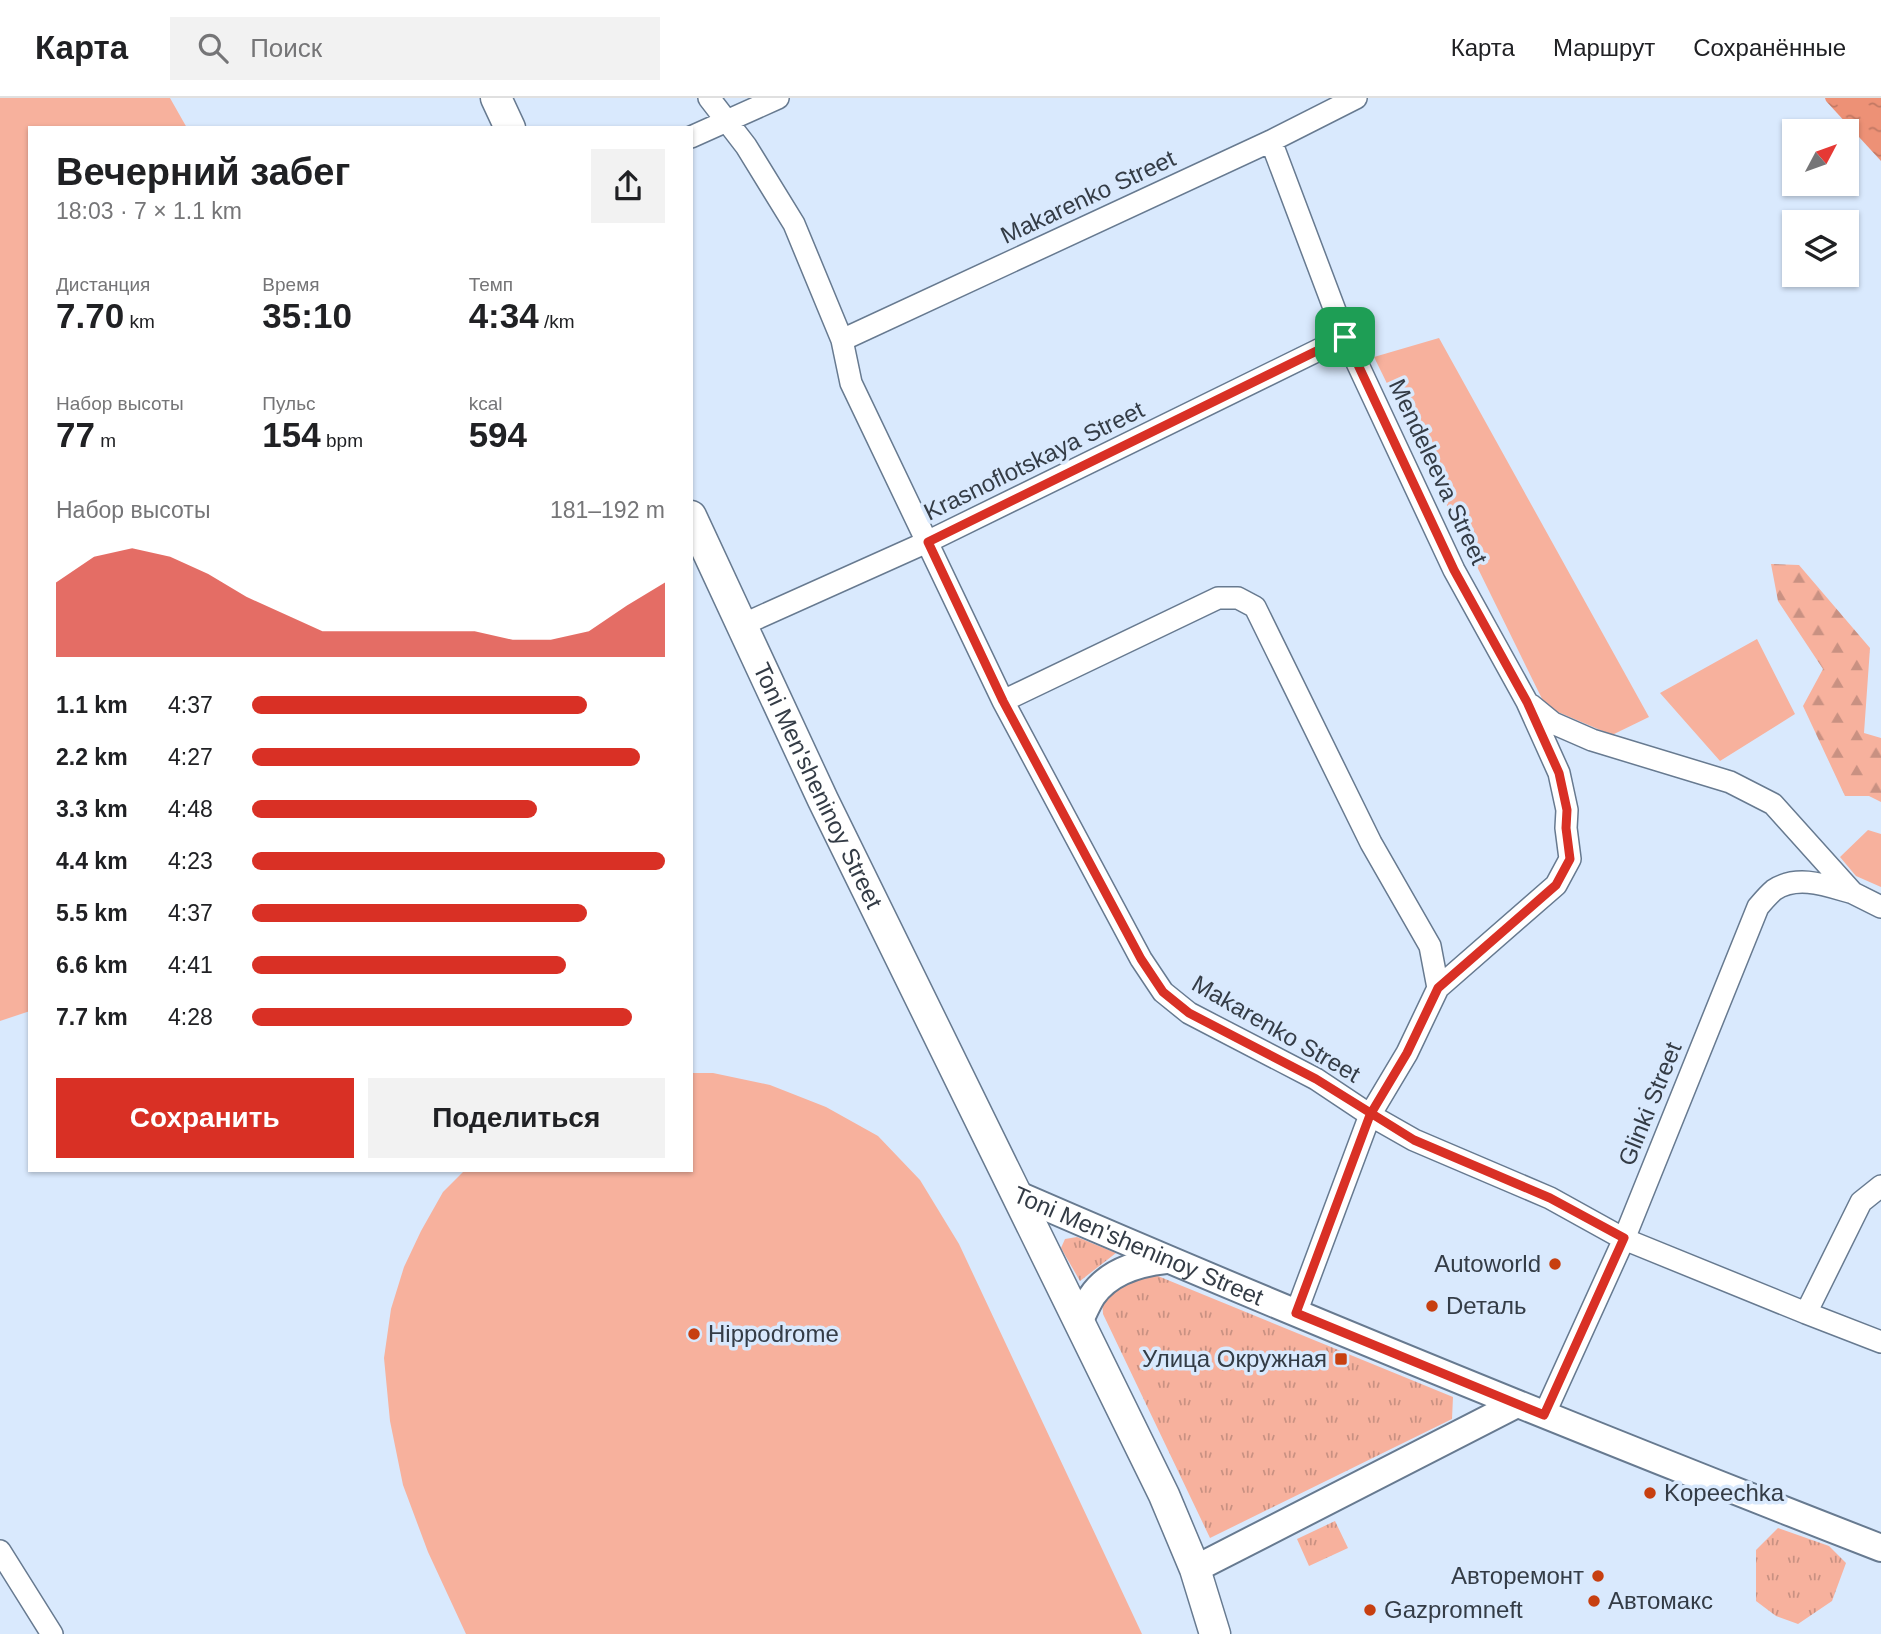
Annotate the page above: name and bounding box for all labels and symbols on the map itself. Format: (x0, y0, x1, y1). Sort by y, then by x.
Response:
north arrow (1782, 119, 1858, 196)
street label: Makarenko Street (996, 144, 1180, 249)
pin (1315, 307, 1375, 367)
street label: Mendeleeva Street (1384, 375, 1493, 569)
street label: Krasnoflotskaya Street (919, 395, 1149, 526)
street label: Toni Men'sheninoy Street (748, 658, 888, 913)
street label: Makarenko Street (1187, 970, 1365, 1088)
street label: Glinki Street (1613, 1038, 1687, 1169)
street label: Toni Men'sheninoy Street (1009, 1181, 1268, 1311)
place label: Autoworld (1434, 1250, 1541, 1277)
marker: Autoworld (1547, 1256, 1563, 1272)
place label: Dеталь (1446, 1292, 1526, 1319)
marker: Dеталь (1424, 1298, 1440, 1314)
place label: Hippodrome (708, 1320, 839, 1347)
marker: Hippodrome (686, 1326, 702, 1342)
place label: Улица Окружная (1142, 1345, 1327, 1372)
marker: Улица Окружная (1333, 1351, 1349, 1367)
place label: Kopeechka (1664, 1479, 1785, 1506)
marker: Kopeechka (1642, 1485, 1658, 1501)
place label: Авторемонт (1451, 1562, 1584, 1589)
marker: Авторемонт (1590, 1568, 1606, 1584)
place label: Автомакс (1608, 1587, 1713, 1614)
marker: Автомакс (1586, 1593, 1602, 1609)
place label: Gazpromneft (1384, 1596, 1523, 1623)
marker: Gazpromneft (1362, 1602, 1378, 1618)

